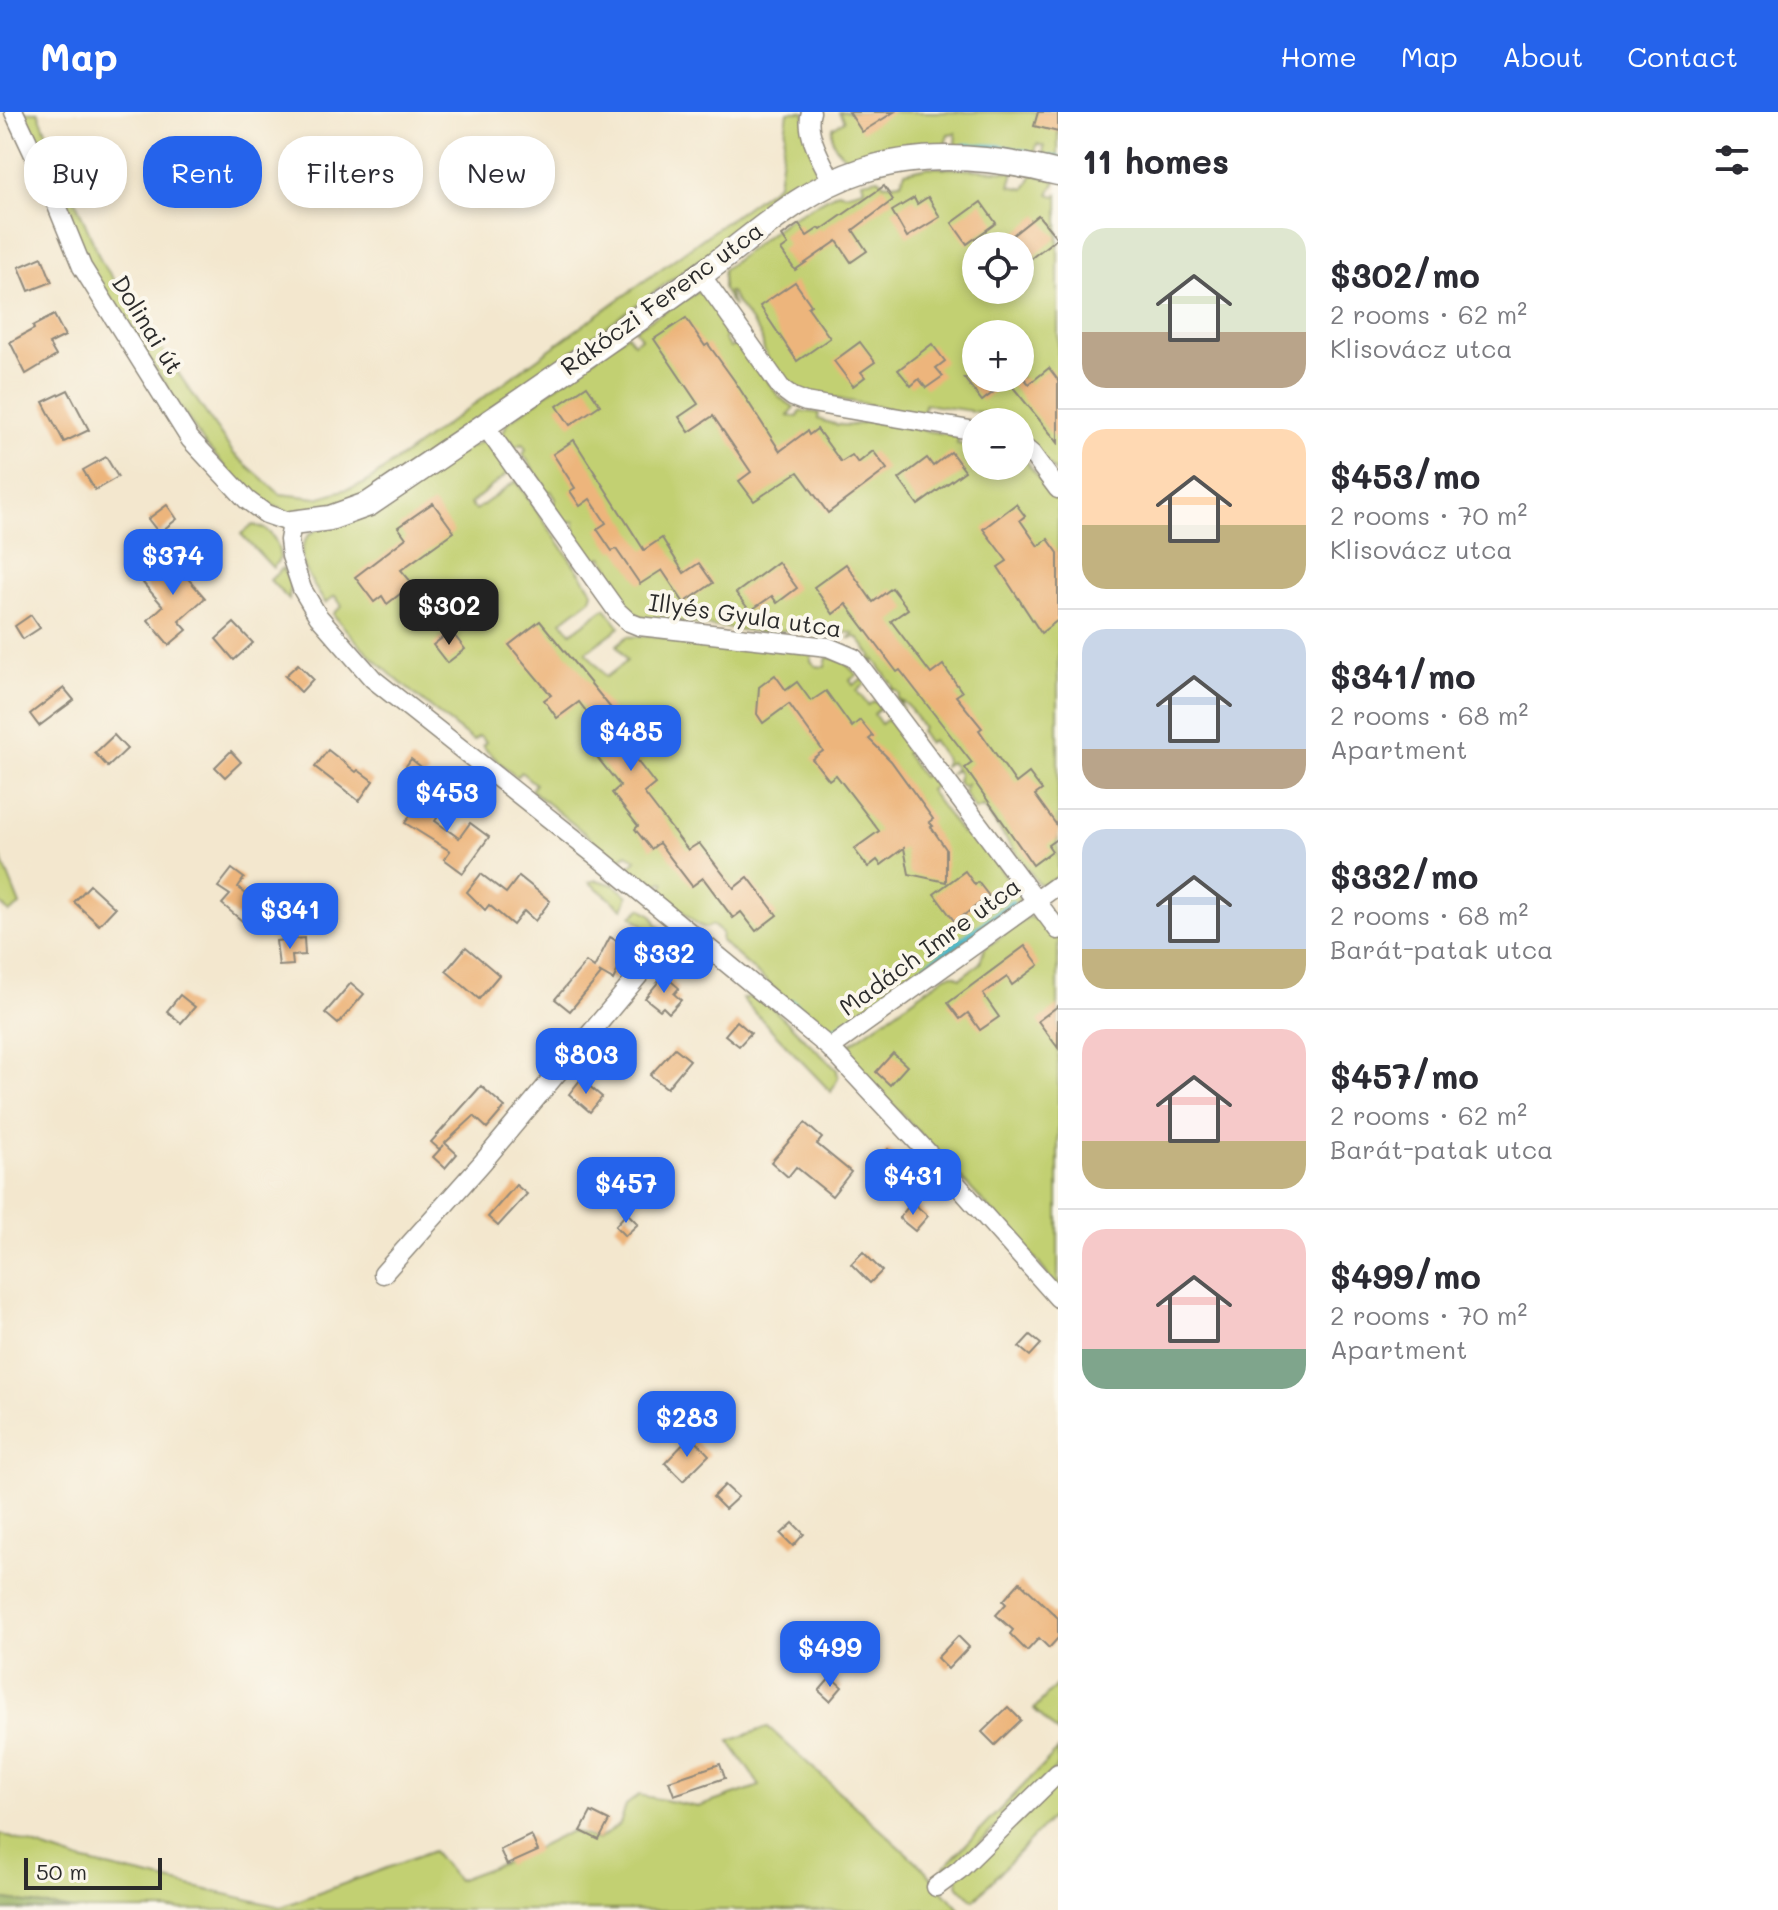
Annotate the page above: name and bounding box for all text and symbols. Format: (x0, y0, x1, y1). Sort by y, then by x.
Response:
text: Map (40, 31, 118, 81)
text: Home (1281, 38, 1357, 74)
text: Map (1401, 38, 1458, 74)
text: About (1502, 38, 1583, 74)
text: Contact (1627, 38, 1738, 74)
chip: Buy (24, 136, 127, 208)
chip: Rent (143, 136, 262, 208)
chip: Filters (278, 136, 423, 208)
chip: New (439, 136, 555, 208)
text: 11 homes (1082, 138, 1229, 183)
icon: filters (1710, 138, 1754, 182)
street label: Rákóczi Ferenc utca (554, 214, 768, 382)
map controls (962, 232, 1034, 480)
button: locate (962, 232, 1034, 304)
text: $302/mo (1330, 252, 1480, 297)
icon: home (1146, 260, 1242, 356)
street label: Dolinai út (106, 269, 191, 380)
text: 2 rooms · 62 m² (1330, 297, 1527, 331)
button: + (962, 320, 1034, 392)
text: Klisovácz utca (1330, 331, 1512, 365)
button: − (962, 408, 1034, 480)
text: $453/mo (1330, 453, 1480, 498)
icon: home (1146, 461, 1242, 557)
text: 2 rooms · 70 m² (1330, 498, 1527, 532)
pin: $374 (126, 529, 220, 597)
text: Klisovácz utca (1330, 532, 1512, 566)
text: $374 (142, 538, 204, 572)
pin: $302 (402, 579, 496, 647)
street label: Illyés Gyula utca (647, 586, 844, 643)
text: $302 (418, 588, 480, 622)
text: $341/mo (1330, 653, 1476, 698)
icon: home (1146, 661, 1242, 757)
text: 2 rooms · 68 m² (1330, 698, 1528, 732)
pin: $485 (584, 705, 678, 773)
text: $485 (599, 714, 663, 748)
text: Apartment (1330, 732, 1467, 766)
pin: $453 (400, 766, 494, 834)
text: $453 (415, 775, 479, 809)
text: $332/mo (1330, 853, 1478, 898)
icon: home (1146, 861, 1242, 957)
street label: Madách Imre utca (832, 870, 1026, 1022)
pin: $341 (243, 883, 337, 951)
text: $341 (260, 892, 320, 926)
text: 2 rooms · 68 m² (1330, 898, 1528, 932)
pin: $332 (617, 927, 711, 995)
text: Barát-patak utca (1330, 932, 1553, 966)
text: $332 (633, 936, 695, 970)
pin: $803 (539, 1028, 633, 1096)
text: $803 (554, 1037, 618, 1071)
text: $457/mo (1330, 1053, 1479, 1098)
icon: home (1146, 1061, 1242, 1157)
text: 2 rooms · 62 m² (1330, 1098, 1527, 1132)
text: Barát-patak utca (1330, 1132, 1553, 1166)
pin: $431 (866, 1149, 960, 1217)
pin: $457 (579, 1157, 673, 1225)
text: $431 (883, 1158, 943, 1192)
text: $457 (595, 1166, 657, 1200)
text: $499/mo (1330, 1253, 1481, 1298)
icon: home (1146, 1261, 1242, 1357)
text: 2 rooms · 70 m² (1330, 1298, 1527, 1332)
text: Apartment (1330, 1332, 1467, 1366)
pin: $283 (640, 1391, 734, 1459)
text: $283 (656, 1400, 718, 1434)
pin: $499 (783, 1621, 877, 1689)
text: $499 (798, 1630, 862, 1664)
scale bar (24, 1854, 162, 1890)
text: 50 m (36, 1857, 87, 1886)

